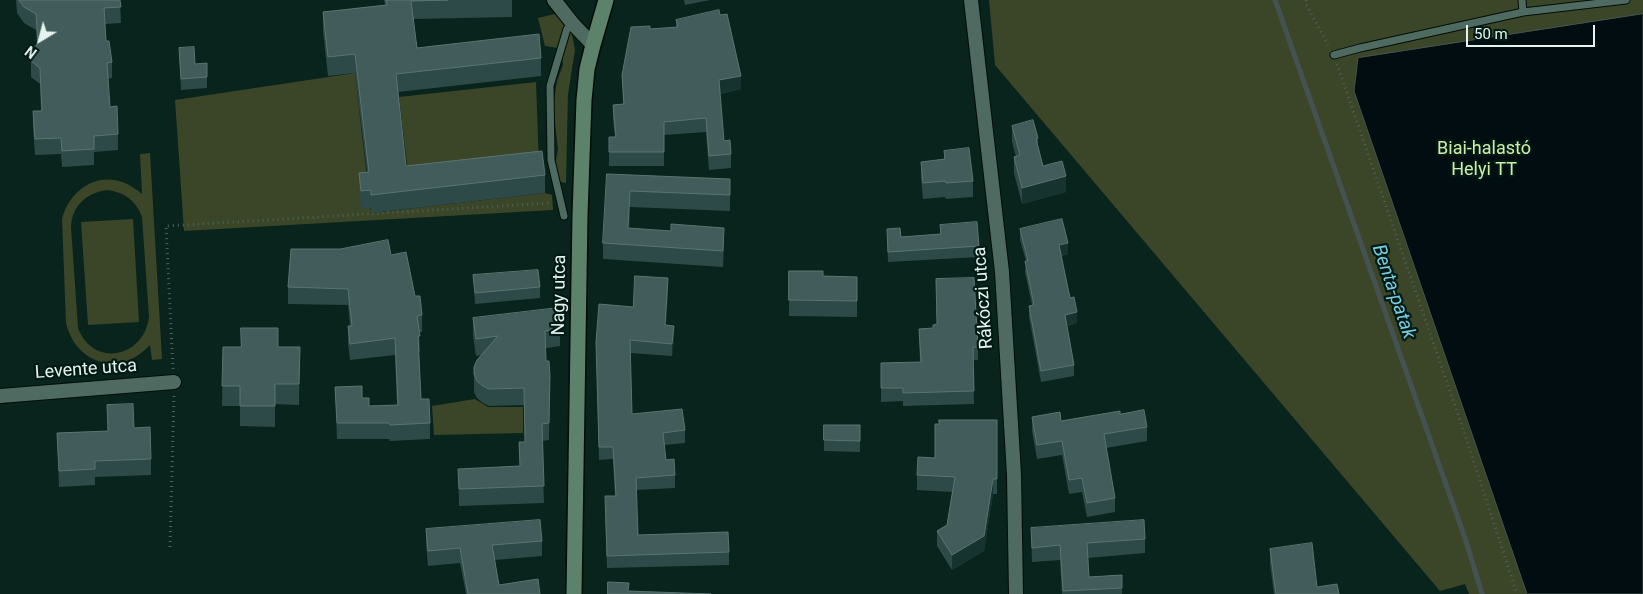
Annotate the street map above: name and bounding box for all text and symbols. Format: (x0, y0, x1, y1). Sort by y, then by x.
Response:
north arrow (15, 15, 65, 65)
scale bar (1468, 15, 1597, 47)
text: 50 m (1474, 25, 1508, 43)
text: N (22, 43, 40, 61)
park label: Biai-halastó Helyi TT (1437, 138, 1531, 180)
water label: Benta-patak (1366, 242, 1420, 342)
street label: Rákóczi utca (970, 246, 998, 350)
street label: Nagy utca (548, 254, 572, 336)
street label: Levente utca (34, 356, 138, 384)

